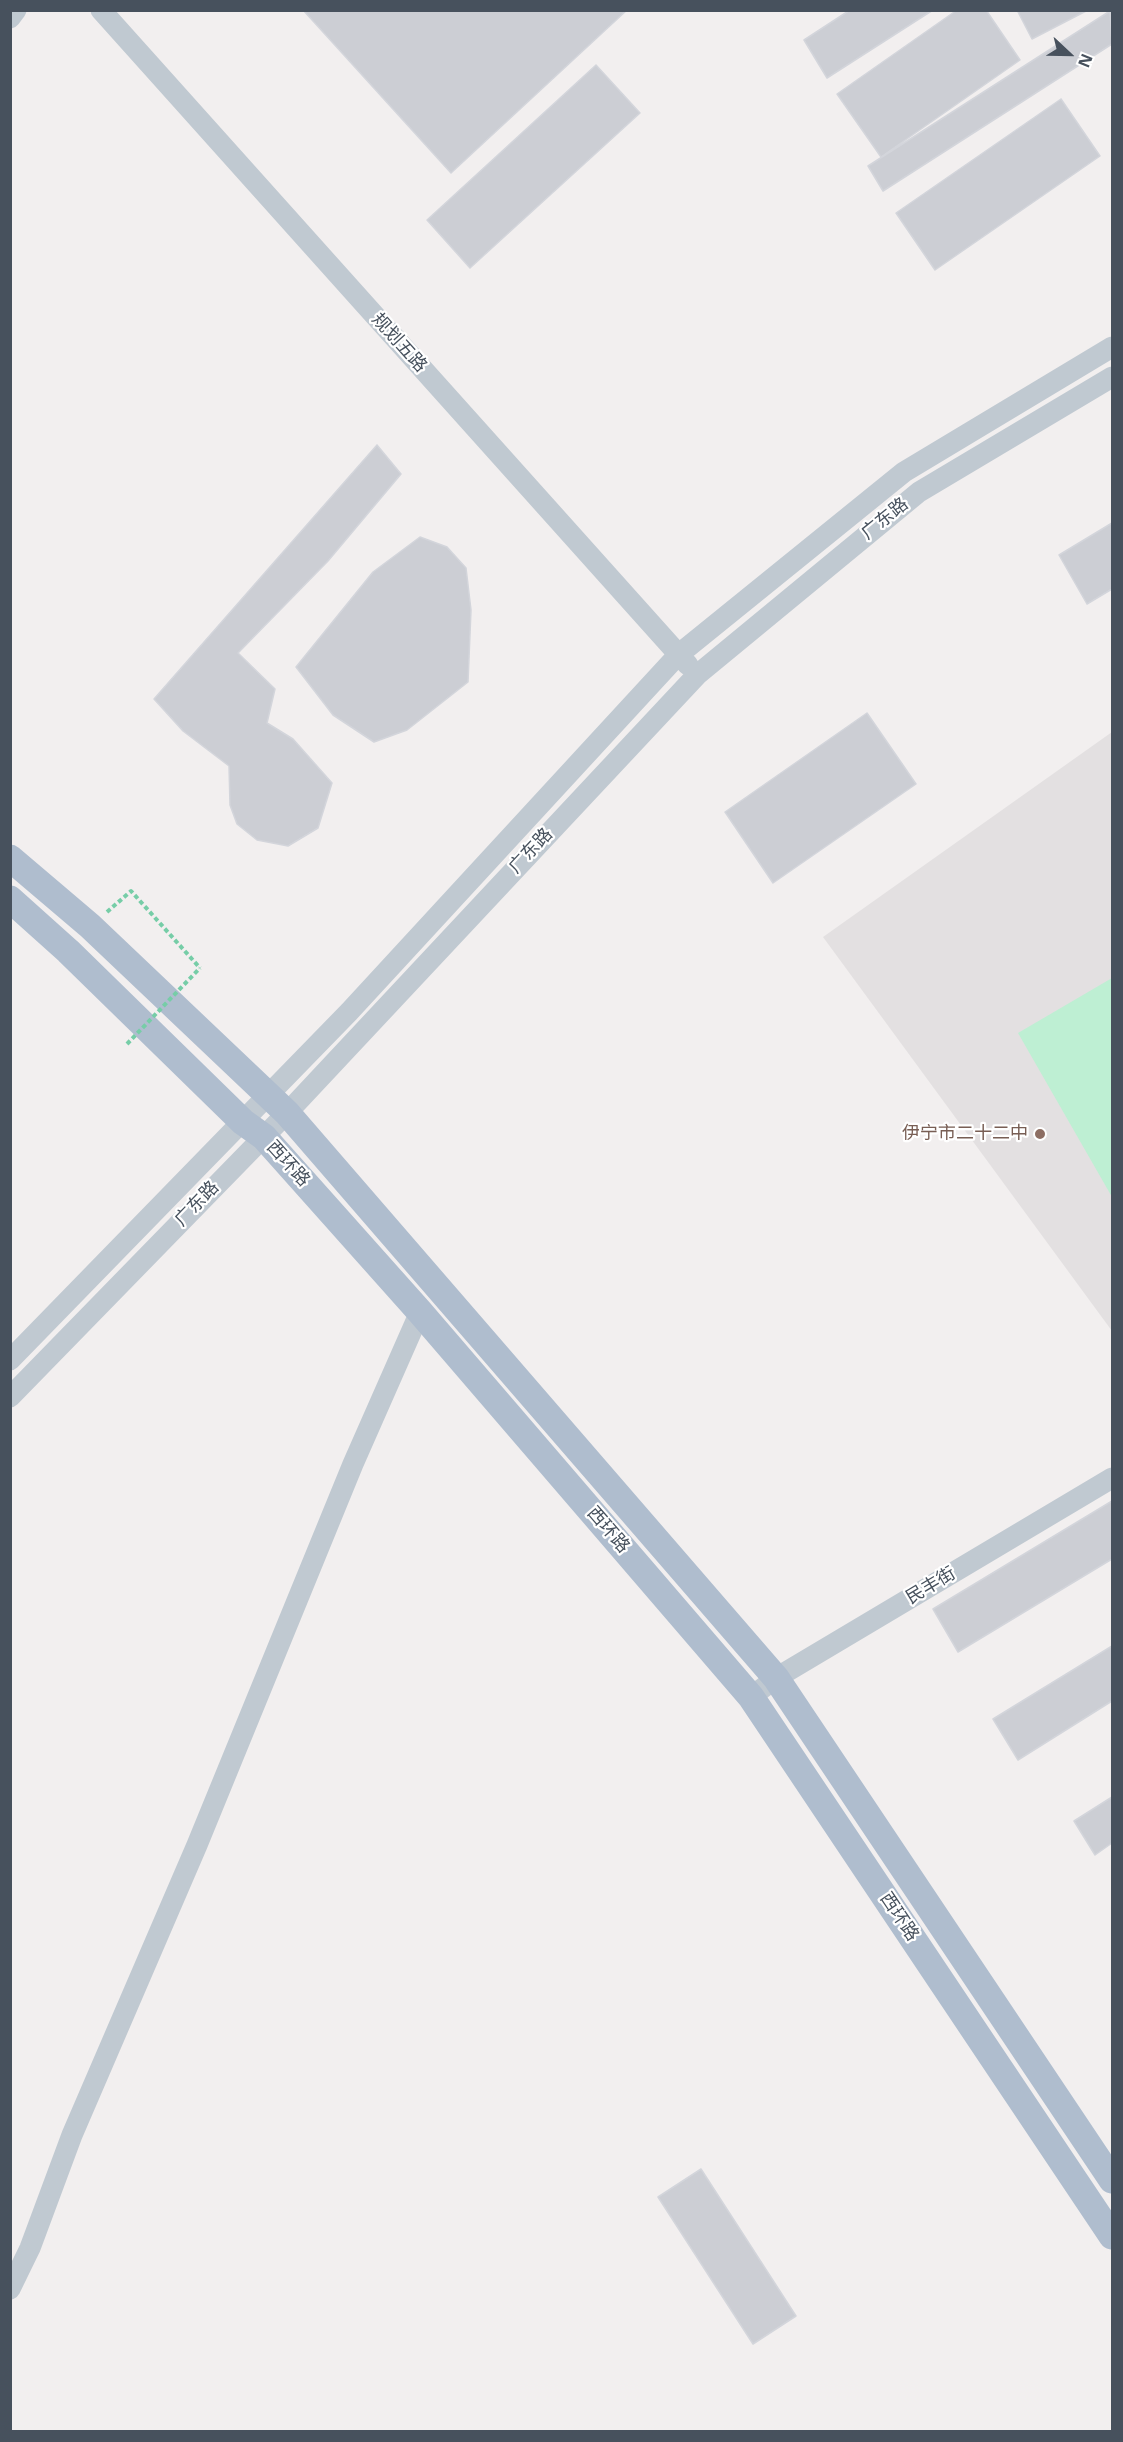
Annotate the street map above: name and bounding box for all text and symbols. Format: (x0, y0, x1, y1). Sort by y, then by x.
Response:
north arrow (1039, 24, 1099, 84)
text: N (1073, 51, 1098, 71)
street label: 规划五路 (367, 309, 431, 377)
street label: 广东路 (857, 494, 913, 544)
street label: 广东路 (505, 824, 557, 878)
place label: 伊宁市二十二中 (902, 1123, 1028, 1145)
marker: 伊宁市二十二中 (1033, 1127, 1047, 1141)
street label: 西环路 (262, 1137, 314, 1191)
street label: 广东路 (170, 1177, 224, 1231)
street label: 西环路 (582, 1503, 634, 1557)
street label: 民丰街 (902, 1563, 960, 1609)
street label: 西环路 (875, 1889, 923, 1945)

